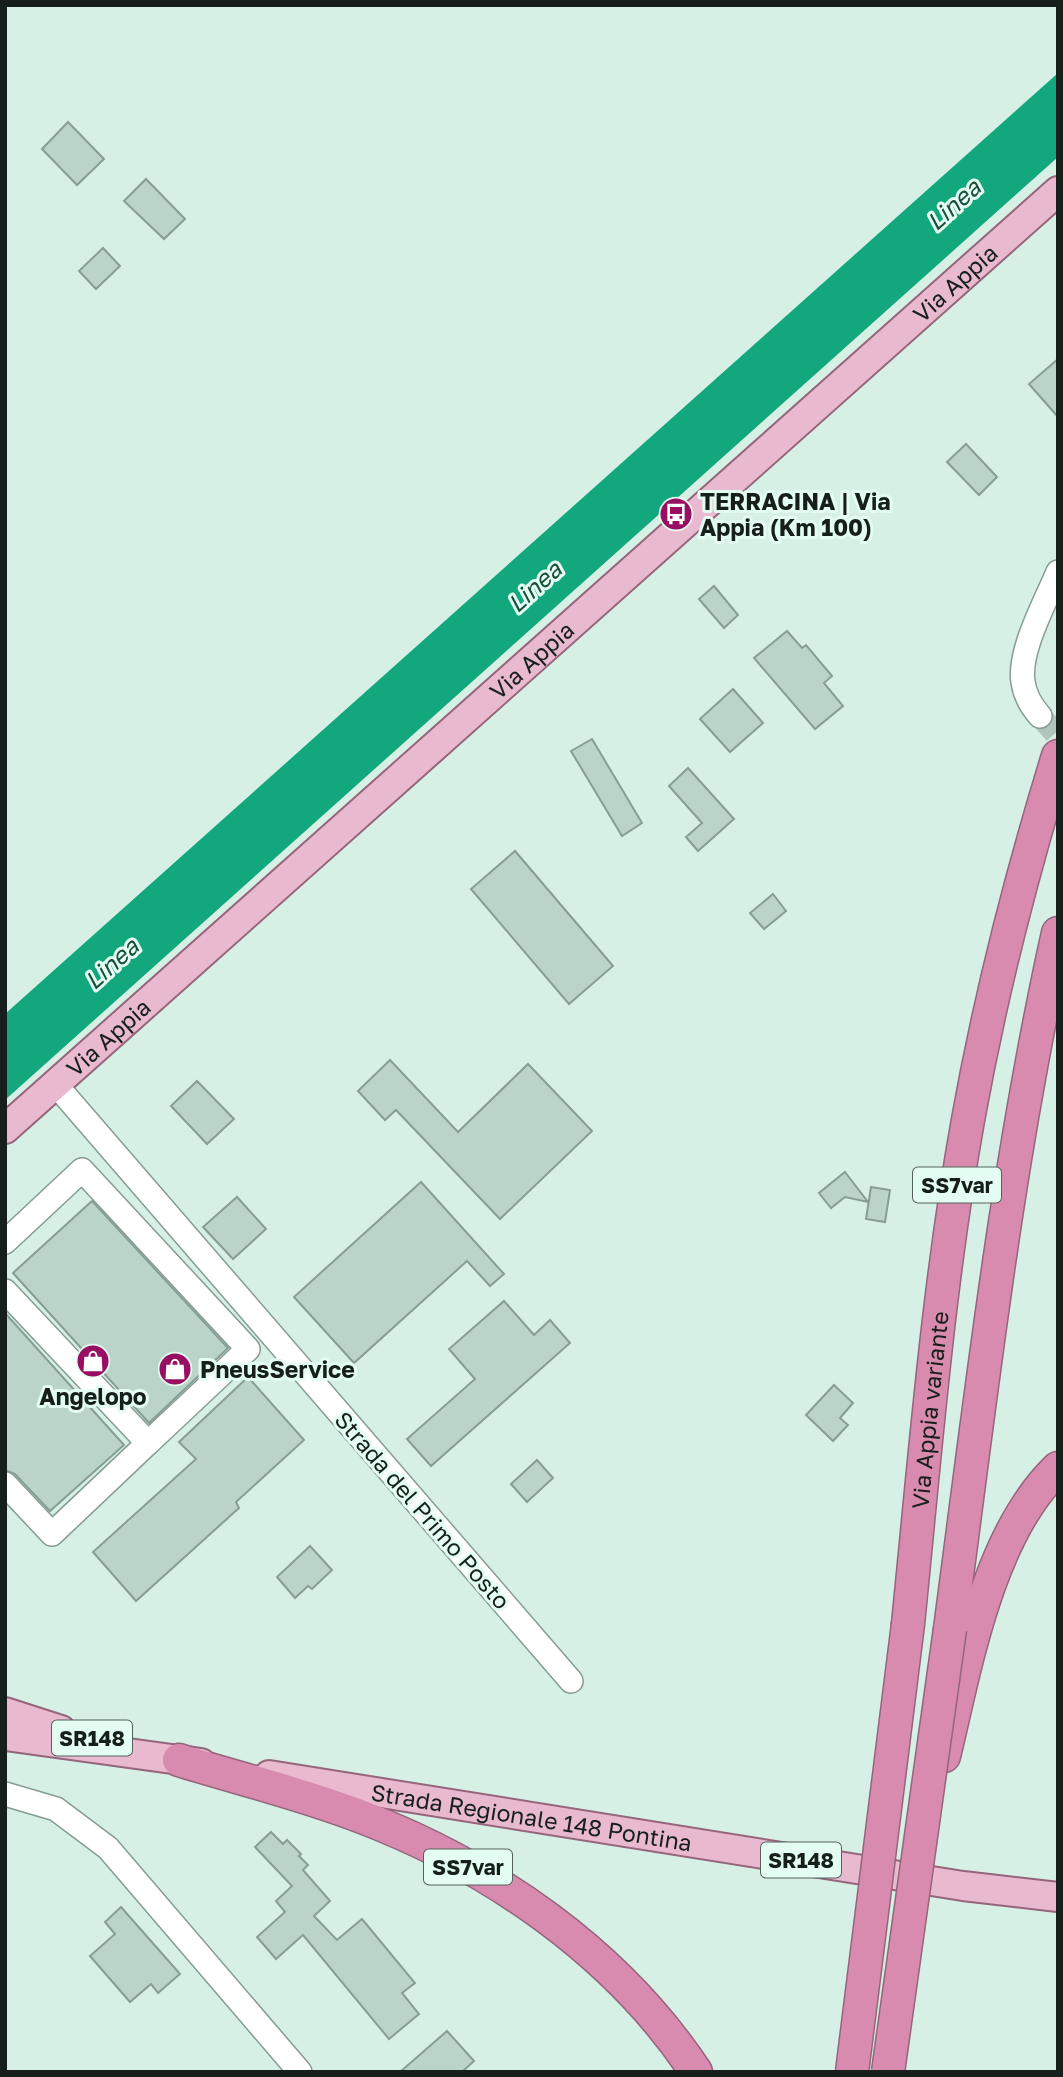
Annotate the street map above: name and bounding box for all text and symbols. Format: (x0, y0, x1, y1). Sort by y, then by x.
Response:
water label: Linea (920, 171, 987, 236)
street label: Via Appia (907, 238, 1003, 328)
place label: TERRACINA | Via Appia (Km 100) (700, 487, 891, 541)
bus stop icon: TERRACINA | Via Appia (Km 100) (657, 495, 695, 533)
water label: Linea (501, 553, 568, 618)
street label: Via Appia (484, 615, 579, 705)
water label: Linea (78, 930, 145, 995)
street label: Via Appia (60, 992, 156, 1082)
road number: SS7var (913, 1168, 1001, 1202)
street label: Via Appia variante (905, 1310, 954, 1510)
shop icon: Angelopo (74, 1342, 112, 1380)
shop icon: PneusService (156, 1350, 194, 1388)
place label: PneusService (200, 1355, 355, 1383)
place label: Angelopo (39, 1382, 147, 1410)
street label: Strada del Primo Posto (330, 1405, 516, 1615)
road number: SR148 (52, 1720, 132, 1756)
street label: Strada Regionale 148 Pontina (369, 1778, 694, 1856)
road number: SR148 (761, 1842, 841, 1878)
road number: SS7var (424, 1850, 512, 1884)

